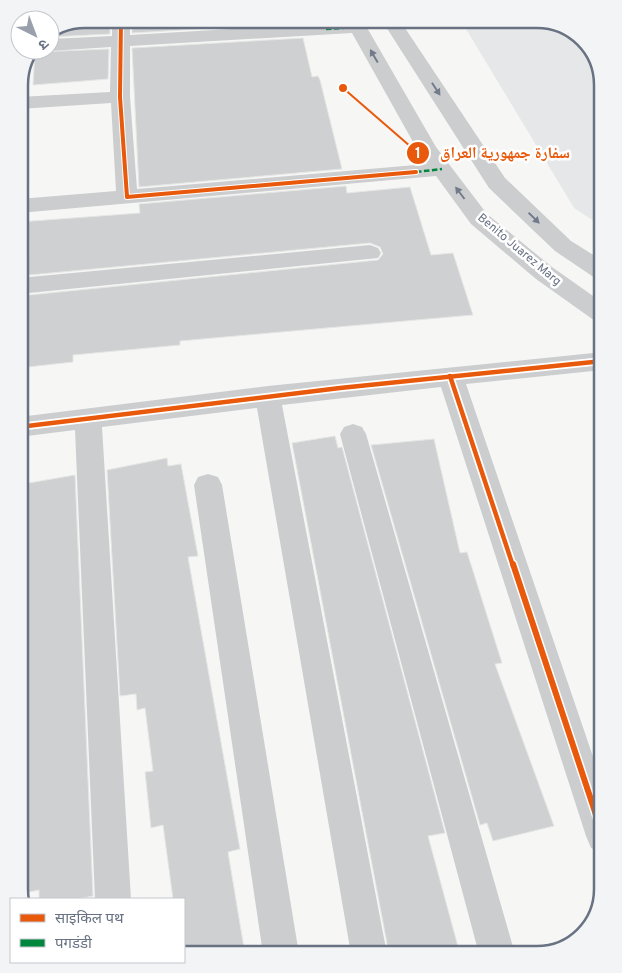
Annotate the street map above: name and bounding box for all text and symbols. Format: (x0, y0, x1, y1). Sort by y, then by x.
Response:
north arrow (10, 10, 60, 60)
text: उ (33, 34, 51, 53)
one-way arrow (370, 49, 378, 63)
one-way arrow (431, 82, 441, 96)
callout: سفارة جمهورية العراق (405, 137, 580, 168)
text: سفارة جمهورية العراق (440, 144, 570, 164)
text: 1 (415, 145, 421, 164)
one-way arrow (455, 186, 465, 200)
street label: Benito Juarez Marg (474, 210, 564, 290)
one-way arrow (528, 212, 540, 224)
legend (10, 898, 185, 963)
text: साइकिल पथ (55, 910, 124, 929)
text: पगडंडी (55, 935, 93, 954)

